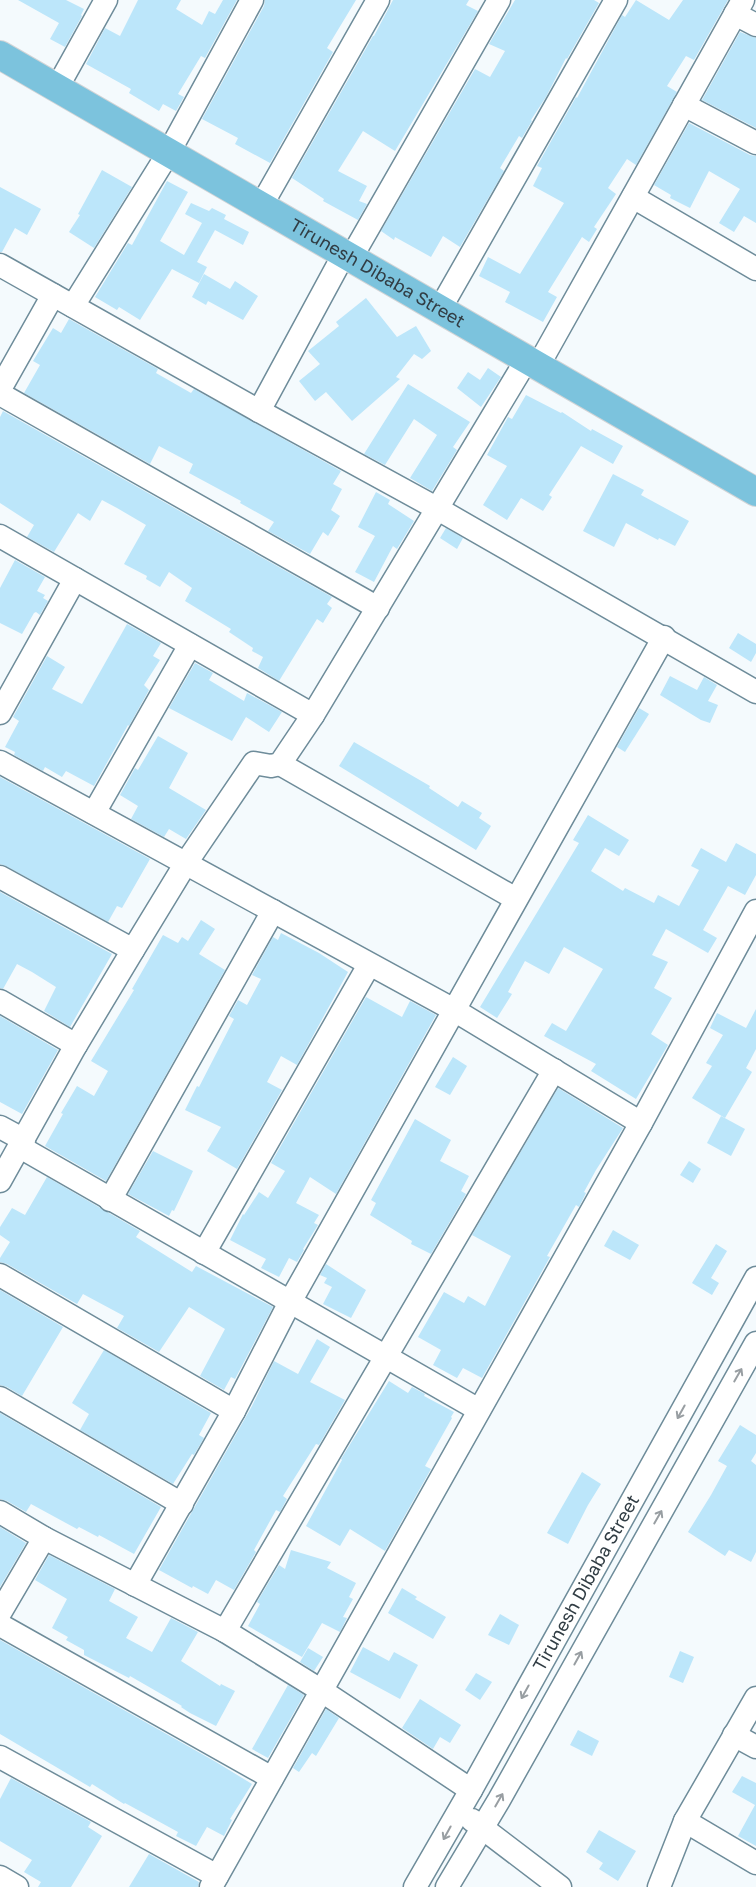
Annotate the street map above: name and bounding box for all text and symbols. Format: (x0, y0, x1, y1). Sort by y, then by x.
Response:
street label: Tirunesh Dibaba Street (287, 213, 469, 331)
one-way arrow (733, 1368, 743, 1383)
one-way arrow (676, 1404, 685, 1419)
street label: Tirunesh Dibaba Street (528, 1490, 643, 1674)
one-way arrow (653, 1510, 663, 1524)
one-way arrow (573, 1652, 583, 1666)
one-way arrow (520, 1684, 530, 1698)
one-way arrow (494, 1794, 504, 1808)
one-way arrow (441, 1825, 451, 1839)

